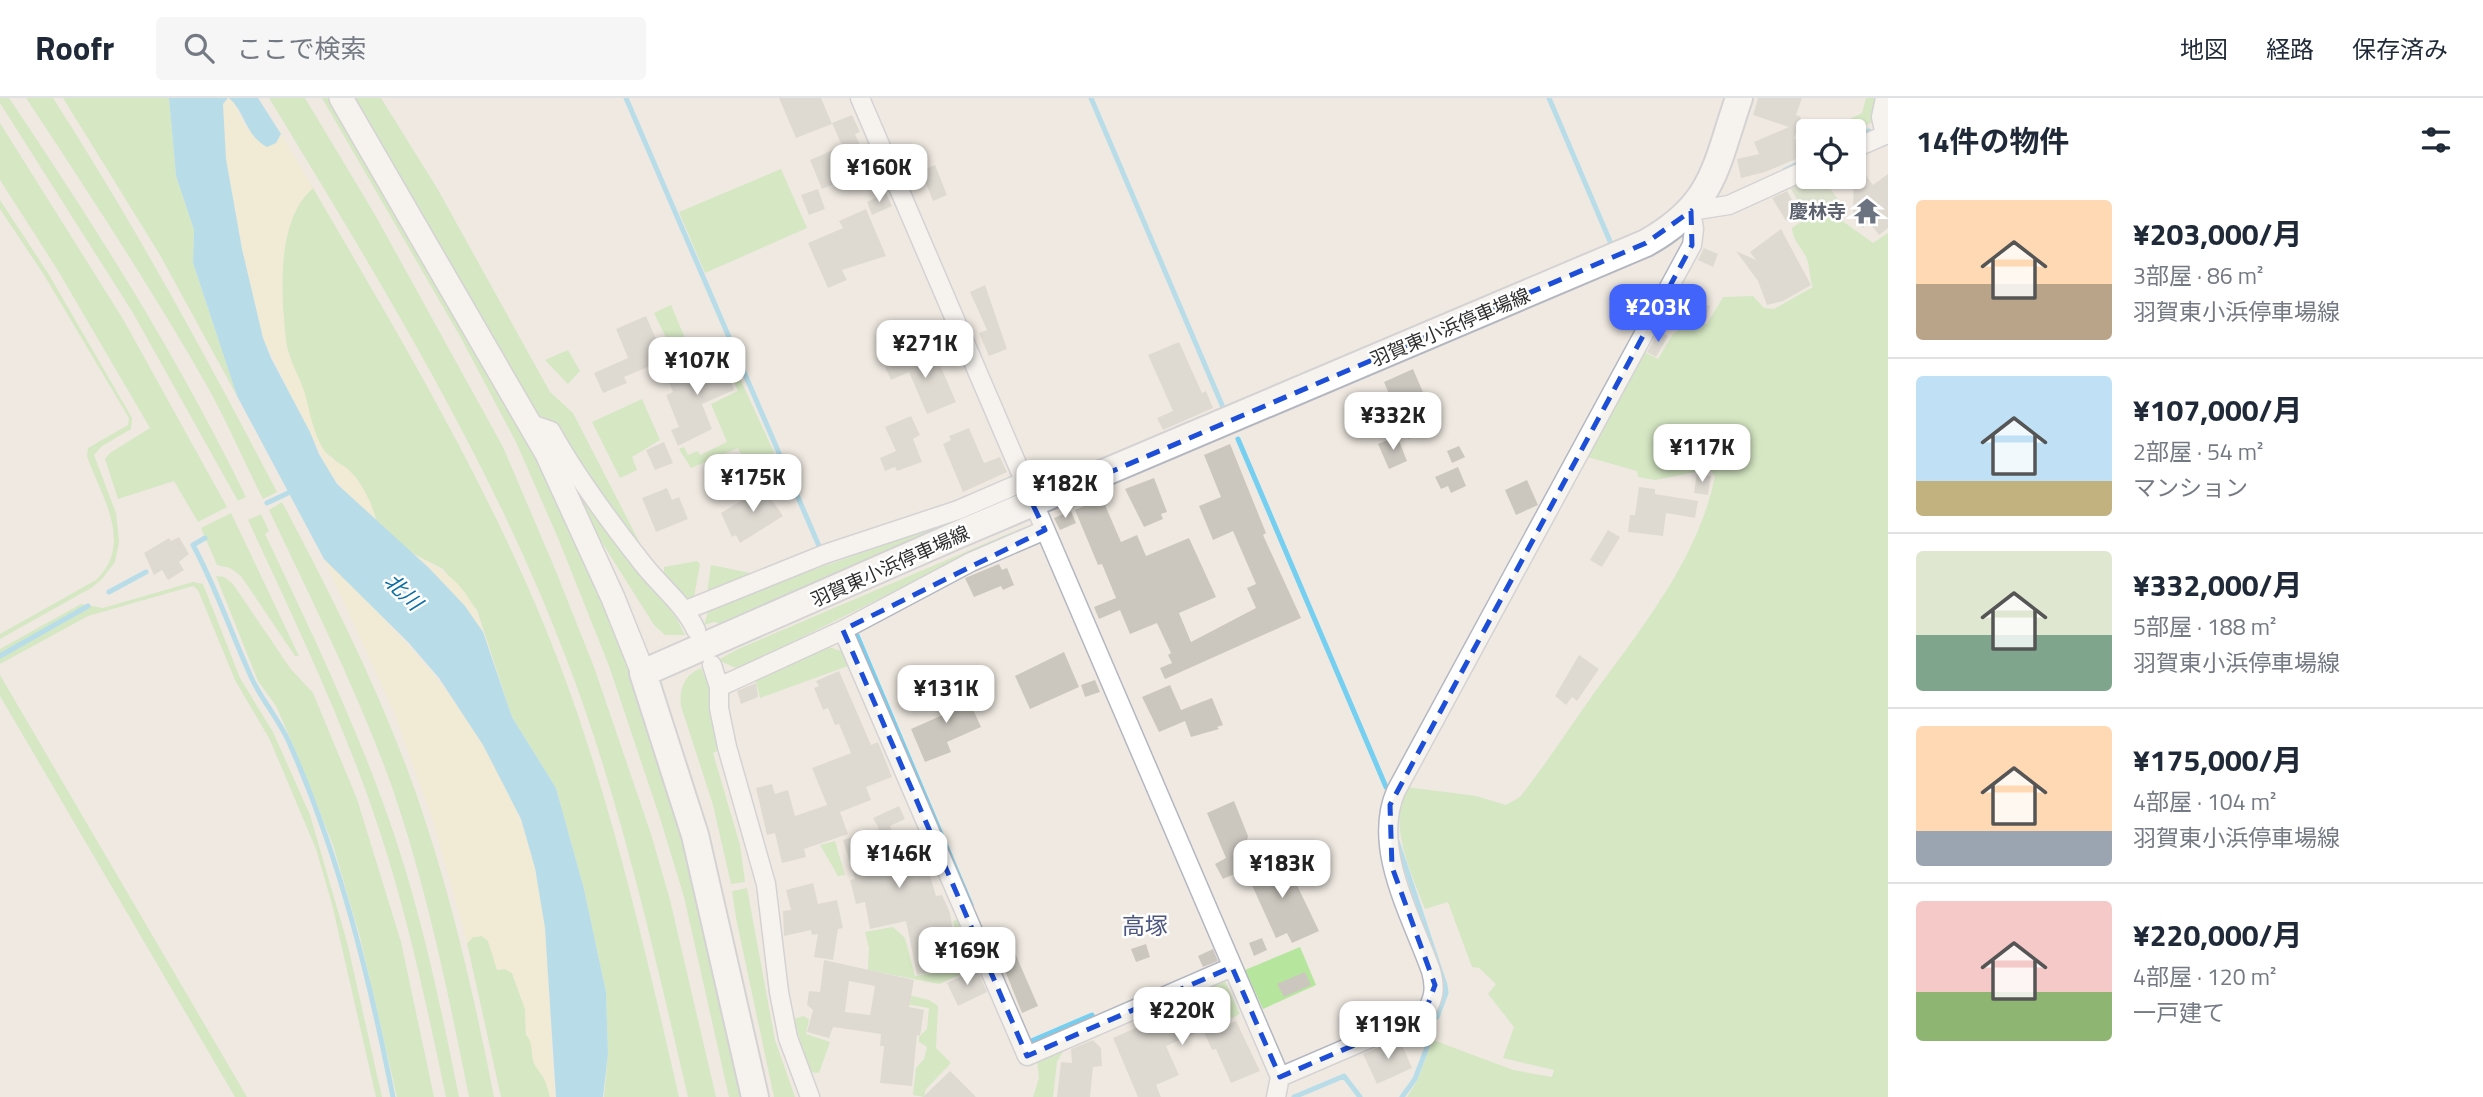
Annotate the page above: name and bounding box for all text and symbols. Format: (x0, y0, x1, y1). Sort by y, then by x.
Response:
search box (156, 17, 646, 80)
text: Roofr (35, 23, 114, 73)
icon: search (180, 29, 218, 67)
text: ここで検索 (236, 29, 366, 68)
text: 地図 (2180, 31, 2228, 67)
text: 経路 (2266, 31, 2314, 67)
text: 保存済み (2352, 31, 2448, 67)
text: 14件の物件 (1916, 118, 2070, 164)
map controls (1796, 119, 1866, 189)
button: locate (1796, 119, 1866, 189)
icon: filters (2417, 121, 2455, 159)
pin: ¥160K (830, 144, 928, 204)
text: ¥160K (846, 149, 912, 184)
place label: 慶林寺 (1789, 196, 1846, 225)
temple icon: 慶林寺 (1852, 196, 1882, 226)
text: ¥203,000/月 (2133, 211, 2302, 257)
icon: home (1972, 228, 2056, 312)
text: 3部屋 · 86 m² (2133, 258, 2263, 293)
street label: 羽賀東小浜停車場線 (1365, 280, 1534, 373)
pin: ¥203K (1609, 285, 1707, 344)
text: ¥203K (1625, 289, 1691, 324)
text: 羽賀東小浜停車場線 (2133, 294, 2340, 329)
pin: ¥271K (876, 320, 974, 380)
text: ¥271K (892, 325, 958, 360)
pin: ¥107K (648, 338, 746, 397)
text: ¥107K (664, 342, 730, 377)
text: ¥107,000/月 (2133, 387, 2302, 433)
pin: ¥332K (1344, 392, 1442, 452)
text: ¥332K (1360, 397, 1426, 432)
icon: home (1972, 404, 2056, 488)
pin: ¥117K (1653, 424, 1751, 484)
text: ¥117K (1669, 429, 1735, 464)
text: 2部屋 · 54 m² (2133, 434, 2263, 469)
pin: ¥175K (704, 454, 802, 514)
text: ¥175K (720, 459, 786, 494)
pin: ¥182K (1016, 460, 1114, 520)
text: ¥182K (1032, 465, 1098, 500)
text: マンション (2133, 470, 2248, 505)
street label: 羽賀東小浜停車場線 (806, 518, 974, 614)
text: ¥332,000/月 (2133, 562, 2302, 608)
water label: 北川 (377, 565, 431, 619)
icon: home (1972, 579, 2056, 663)
text: 5部屋 · 188 m² (2133, 609, 2276, 644)
text: 羽賀東小浜停車場線 (2133, 645, 2340, 680)
pin: ¥131K (897, 666, 995, 725)
text: ¥131K (913, 670, 979, 705)
text: ¥175,000/月 (2133, 737, 2302, 783)
icon: home (1972, 754, 2056, 838)
text: 4部屋 · 104 m² (2133, 784, 2276, 819)
text: 羽賀東小浜停車場線 (2133, 820, 2340, 855)
pin: ¥146K (850, 830, 948, 890)
text: ¥146K (866, 835, 932, 870)
pin: ¥183K (1233, 840, 1331, 900)
text: ¥183K (1249, 845, 1315, 880)
district label: 高塚 (1122, 908, 1168, 943)
text: ¥220,000/月 (2133, 912, 2302, 958)
pin: ¥169K (918, 928, 1016, 987)
icon: home (1972, 929, 2056, 1013)
text: ¥169K (934, 932, 1000, 967)
text: 4部屋 · 120 m² (2133, 959, 2276, 994)
pin: ¥220K (1133, 988, 1231, 1047)
text: ¥220K (1149, 992, 1215, 1027)
text: 一戸建て (2133, 995, 2225, 1030)
pin: ¥119K (1339, 1002, 1437, 1061)
text: ¥119K (1355, 1006, 1421, 1041)

